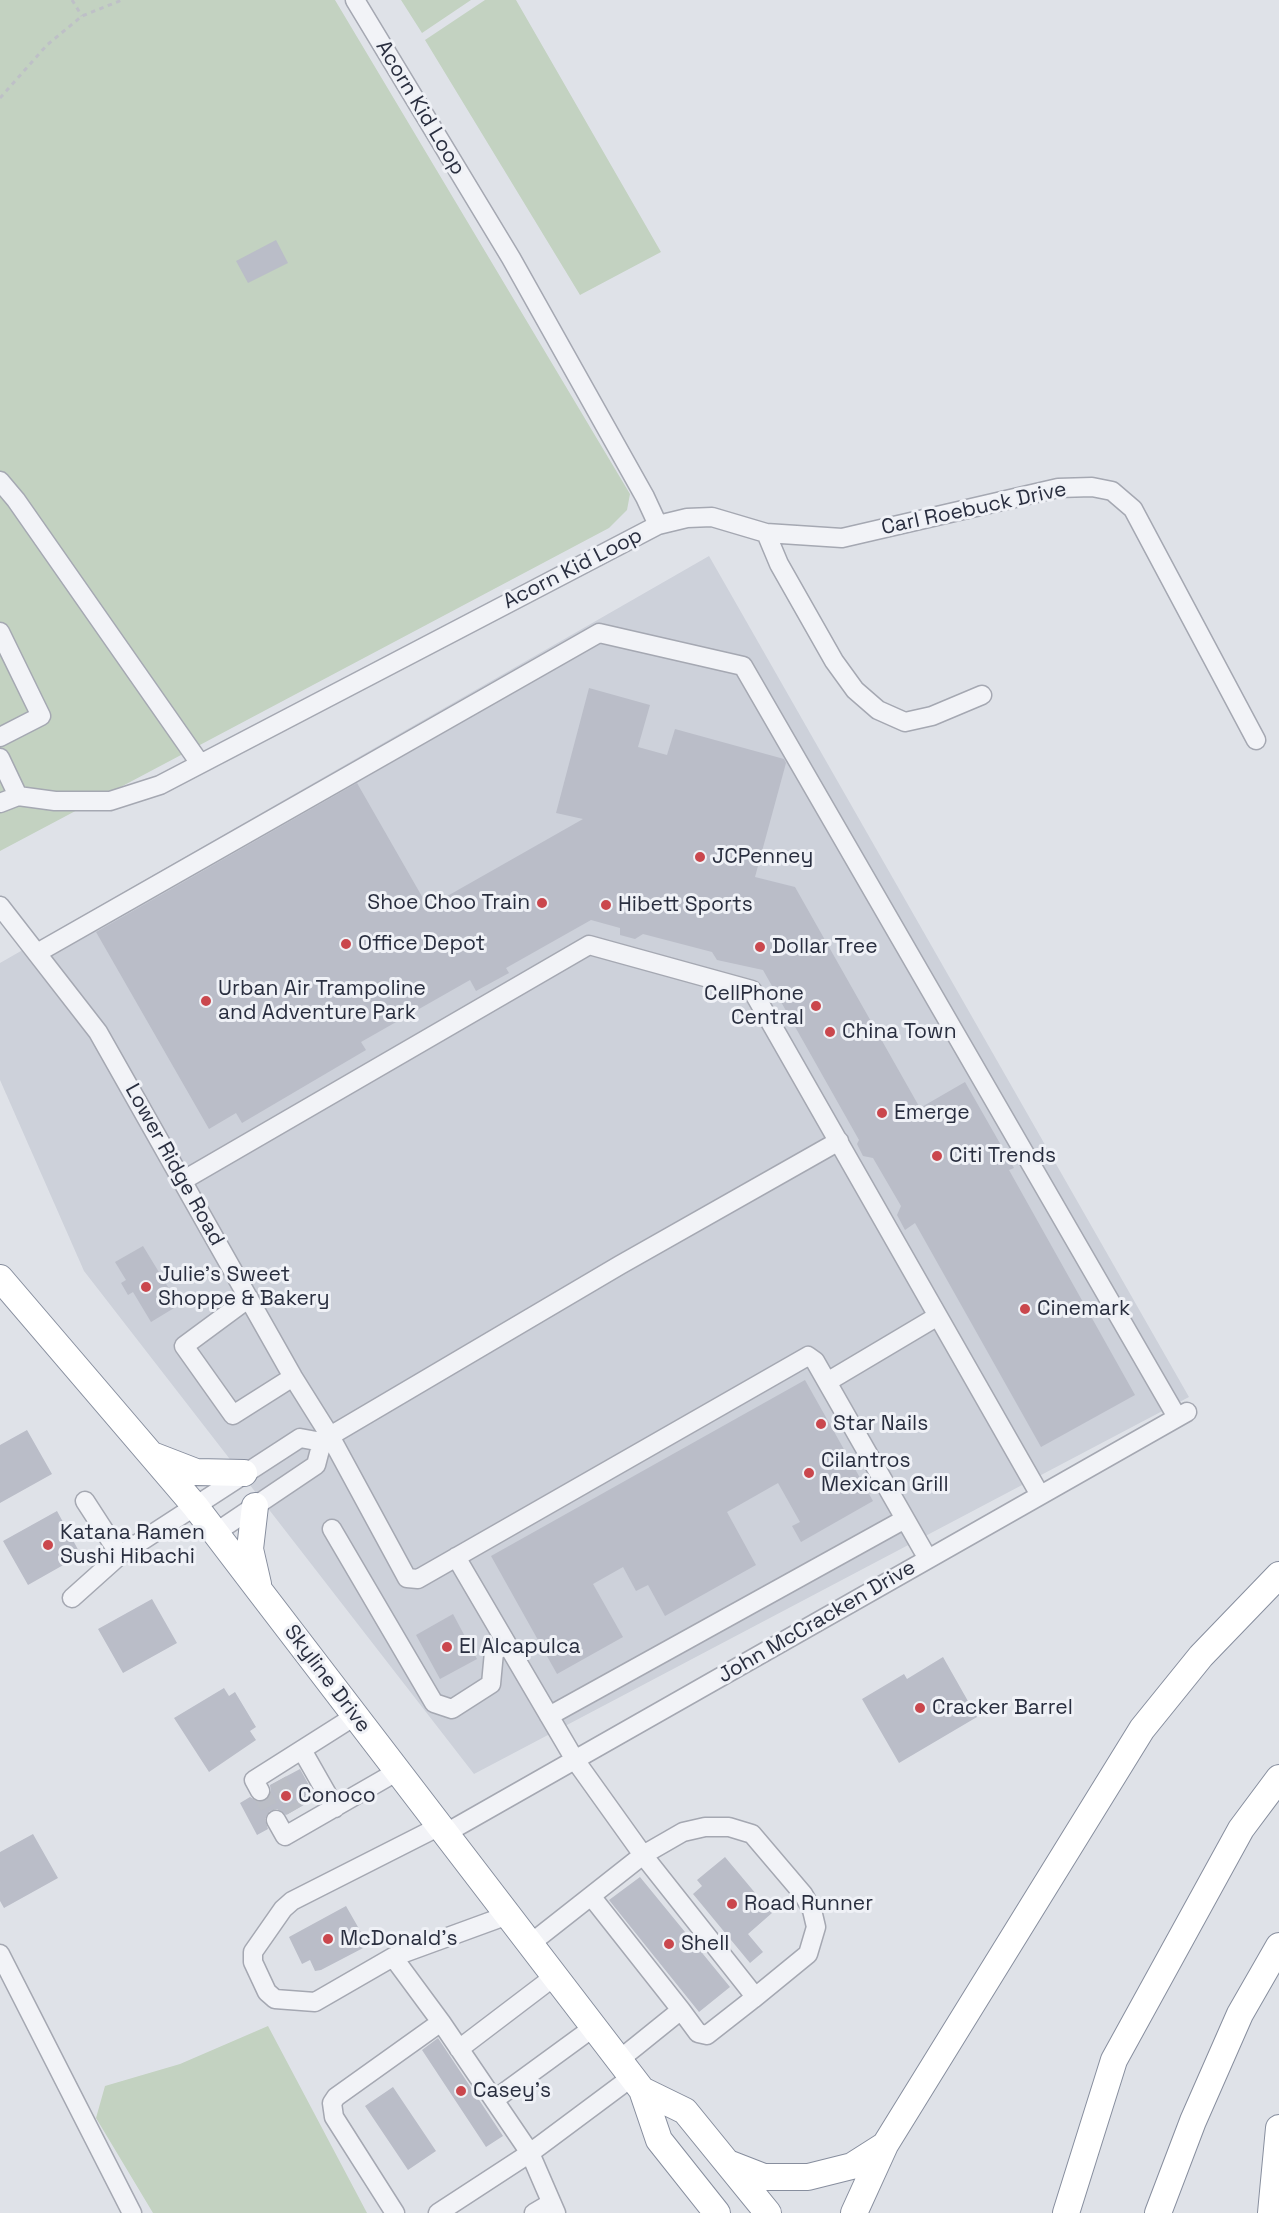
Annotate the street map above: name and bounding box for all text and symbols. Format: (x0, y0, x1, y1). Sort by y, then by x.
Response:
street label: Acorn Kid Loop (370, 36, 470, 180)
street label: Carl Roebuck Drive (879, 477, 1069, 541)
street label: Acorn Kid Loop (499, 523, 647, 615)
place label: JCPenney (712, 844, 813, 870)
marker: JCPenney (693, 850, 707, 864)
place label: Shoe Choo Train (367, 890, 530, 916)
place label: Hibett Sports (618, 892, 753, 918)
marker: Shoe Choo Train (535, 896, 549, 910)
marker: Hibett Sports (599, 898, 613, 912)
place label: Office Depot (358, 931, 485, 957)
place label: Dollar Tree (772, 934, 878, 960)
marker: Office Depot (339, 937, 353, 951)
marker: Dollar Tree (753, 940, 767, 954)
place label: Urban Air Trampoline and Adventure Park (218, 976, 426, 1026)
place label: CellPhone Central (704, 981, 804, 1031)
marker: Urban Air Trampoline and Adventure Park (199, 994, 213, 1008)
marker: CellPhone Central (809, 999, 823, 1013)
place label: China Town (842, 1019, 957, 1045)
marker: China Town (823, 1025, 837, 1039)
street label: Lower Ridge Road (119, 1080, 229, 1250)
place label: Emerge (894, 1100, 970, 1126)
marker: Emerge (875, 1106, 889, 1120)
place label: Citi Trends (949, 1143, 1056, 1169)
marker: Citi Trends (930, 1149, 944, 1163)
place label: Julie's Sweet Shoppe & Bakery (158, 1262, 330, 1312)
marker: Julie's Sweet Shoppe & Bakery (139, 1280, 153, 1294)
place label: Cinemark (1037, 1296, 1130, 1322)
marker: Cinemark (1018, 1302, 1032, 1316)
place label: Star Nails (833, 1411, 928, 1437)
marker: Star Nails (814, 1417, 828, 1431)
place label: Cilantros Mexican Grill (821, 1448, 949, 1498)
marker: Cilantros Mexican Grill (802, 1466, 816, 1480)
place label: Katana Ramen Sushi Hibachi (60, 1520, 205, 1570)
marker: Katana Ramen Sushi Hibachi (41, 1538, 55, 1552)
street label: John McCracken Drive (714, 1555, 920, 1689)
street label: Skyline Drive (278, 1620, 376, 1738)
place label: El Alcapulca (459, 1634, 581, 1660)
marker: El Alcapulca (440, 1640, 454, 1654)
place label: Cracker Barrel (932, 1695, 1073, 1721)
marker: Cracker Barrel (913, 1701, 927, 1715)
place label: Conoco (298, 1783, 376, 1809)
marker: Conoco (279, 1789, 293, 1803)
place label: Road Runner (744, 1891, 873, 1917)
marker: Road Runner (725, 1897, 739, 1911)
place label: McDonald's (340, 1926, 458, 1952)
place label: Shell (681, 1931, 729, 1957)
marker: McDonald's (321, 1932, 335, 1946)
marker: Shell (662, 1937, 676, 1951)
place label: Casey's (473, 2078, 551, 2104)
marker: Casey's (454, 2084, 468, 2098)

